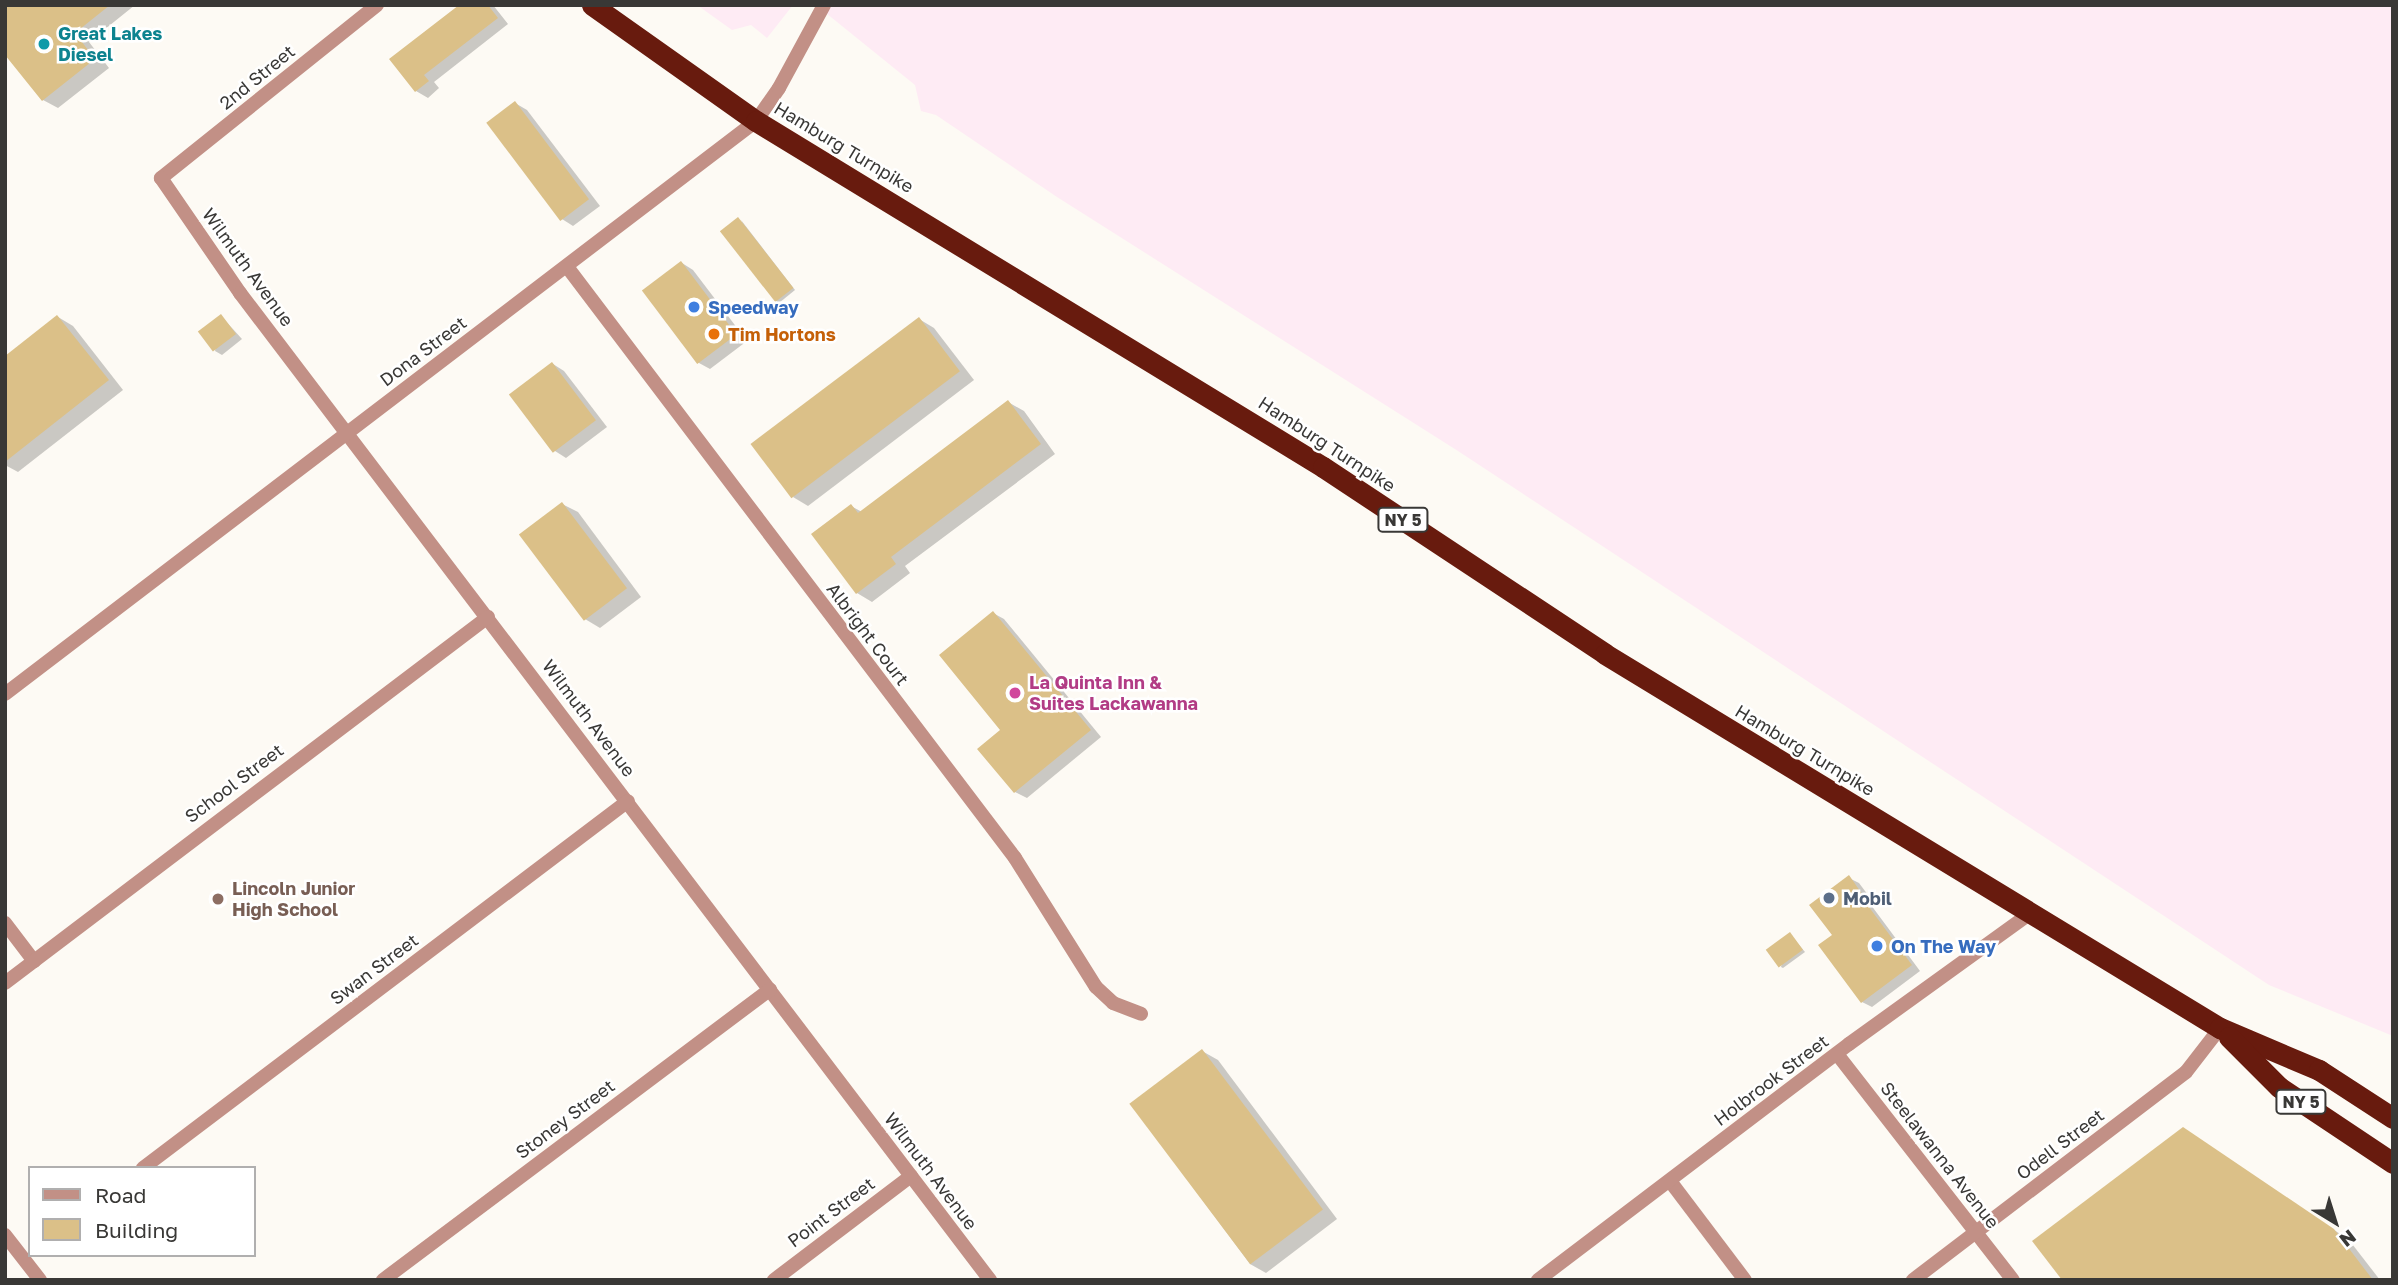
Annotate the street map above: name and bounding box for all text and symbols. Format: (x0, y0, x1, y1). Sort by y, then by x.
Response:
place label: Great Lakes Diesel (58, 23, 162, 66)
marker: Great Lakes Diesel (36, 36, 52, 52)
street label: 2nd Street (215, 40, 299, 114)
street label: Hamburg Turnpike (770, 97, 918, 197)
street label: Wilmuth Avenue (198, 204, 298, 330)
place label: Speedway (708, 296, 799, 318)
marker: Speedway (686, 299, 702, 315)
street label: Dona Street (376, 312, 470, 390)
place label: Tim Hortons (728, 323, 836, 345)
marker: Tim Hortons (706, 326, 722, 342)
street label: Hamburg Turnpike (1255, 392, 1399, 496)
road number: NY 5 (1377, 508, 1429, 533)
street label: Albright Court (823, 579, 913, 689)
street label: Wilmuth Avenue (538, 655, 640, 781)
place label: La Quinta Inn & Suites Lackawanna (1029, 672, 1198, 714)
marker: La Quinta Inn & Suites Lackawanna (1007, 685, 1023, 701)
street label: Hamburg Turnpike (1731, 700, 1879, 800)
street label: School Street (181, 739, 287, 827)
place label: Lincoln Junior High School (232, 878, 355, 920)
place label: Mobil (1843, 887, 1892, 909)
marker: Mobil (1821, 890, 1837, 906)
marker: Lincoln Junior High School (210, 891, 226, 907)
street label: Swan Street (326, 929, 422, 1009)
place label: On The Way (1891, 935, 1996, 957)
marker: On The Way (1869, 938, 1885, 954)
street label: Holbrook Street (1710, 1030, 1832, 1130)
street label: Stoney Street (511, 1075, 619, 1163)
street label: Steelawanna Avenue (1876, 1078, 2004, 1232)
road number: NY 5 (2275, 1090, 2327, 1114)
street label: Odell Street (2012, 1104, 2108, 1184)
street label: Wilmuth Avenue (880, 1108, 982, 1234)
legend (28, 1166, 256, 1257)
street label: Point Street (783, 1172, 879, 1252)
text: Road (95, 1182, 146, 1208)
north arrow (2300, 1187, 2370, 1257)
text: Building (95, 1217, 178, 1243)
text: N (2335, 1225, 2361, 1252)

